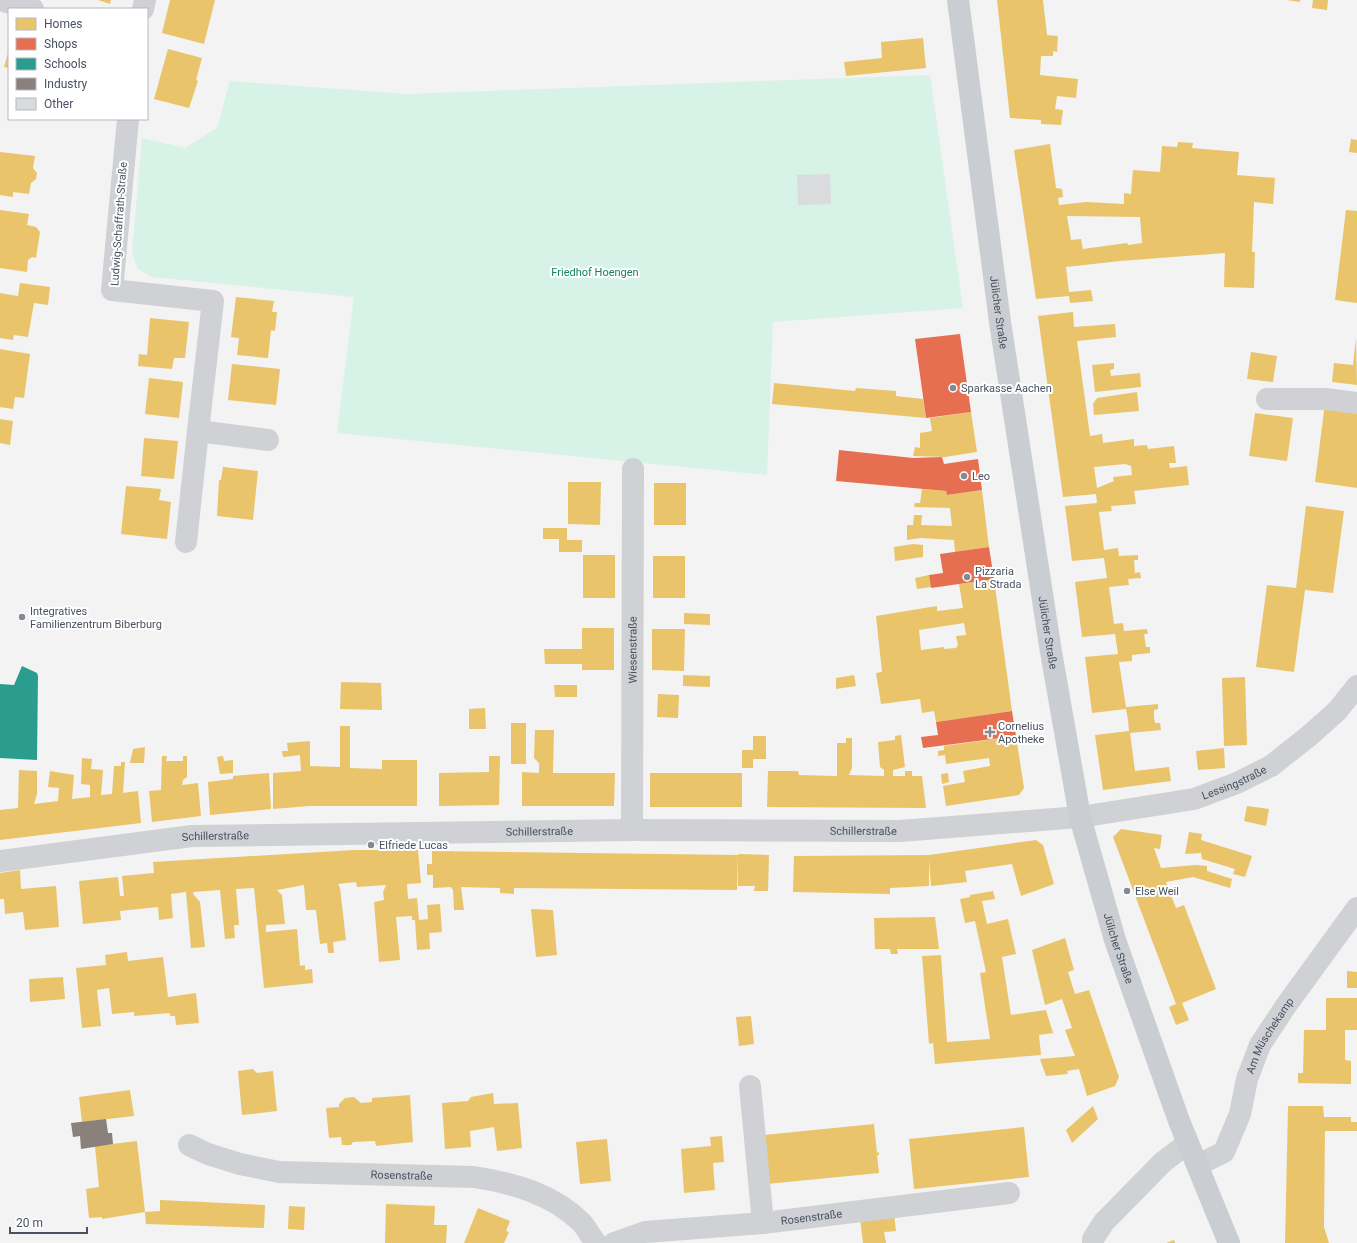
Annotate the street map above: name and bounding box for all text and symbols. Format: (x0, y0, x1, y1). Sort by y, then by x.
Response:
legend (8, 8, 148, 120)
text: Homes (44, 17, 82, 31)
text: Shops (44, 37, 78, 51)
text: Schools (44, 57, 87, 71)
text: Industry (44, 77, 88, 91)
text: Other (44, 97, 73, 111)
street label: Ludwig-Schaffrath-Straße (108, 161, 130, 286)
park label: Friedhof Hoengen (551, 266, 639, 279)
street label: Jülicher Straße (988, 275, 1011, 350)
place label: Sparkasse Aachen (961, 382, 1052, 395)
marker: Sparkasse Aachen (948, 383, 958, 393)
place label: Leo (972, 470, 990, 483)
marker: Leo (959, 471, 969, 481)
place label: Pizzaria La Strada (975, 565, 1021, 591)
marker: Pizzaria La Strada (962, 572, 972, 582)
street label: Jülicher Straße (1036, 595, 1060, 670)
place label: Integratives Familienzentrum Biberburg (30, 605, 162, 631)
marker: Integratives Familienzentrum Biberburg (17, 612, 27, 622)
street label: Wiesenstraße (626, 616, 639, 684)
place label: Cornelius Apotheke (998, 720, 1045, 746)
marker: Cornelius Apotheke (985, 727, 995, 737)
street label: Lessingstraße (1200, 763, 1269, 802)
street label: Schillerstraße (506, 824, 573, 838)
street label: Schillerstraße (830, 824, 897, 837)
street label: Schillerstraße (181, 829, 249, 844)
place label: Elfriede Lucas (379, 839, 448, 852)
marker: Elfriede Lucas (366, 840, 376, 850)
place label: Else Weil (1135, 885, 1179, 898)
marker: Else Weil (1122, 886, 1132, 896)
street label: Jülicher Straße (1101, 911, 1136, 985)
street label: Am Müschekamp (1243, 995, 1296, 1076)
street label: Rosenstraße (371, 1168, 433, 1182)
street label: Rosenstraße (780, 1207, 843, 1227)
scale bar (10, 1209, 87, 1235)
text: 20 m (16, 1216, 43, 1230)

